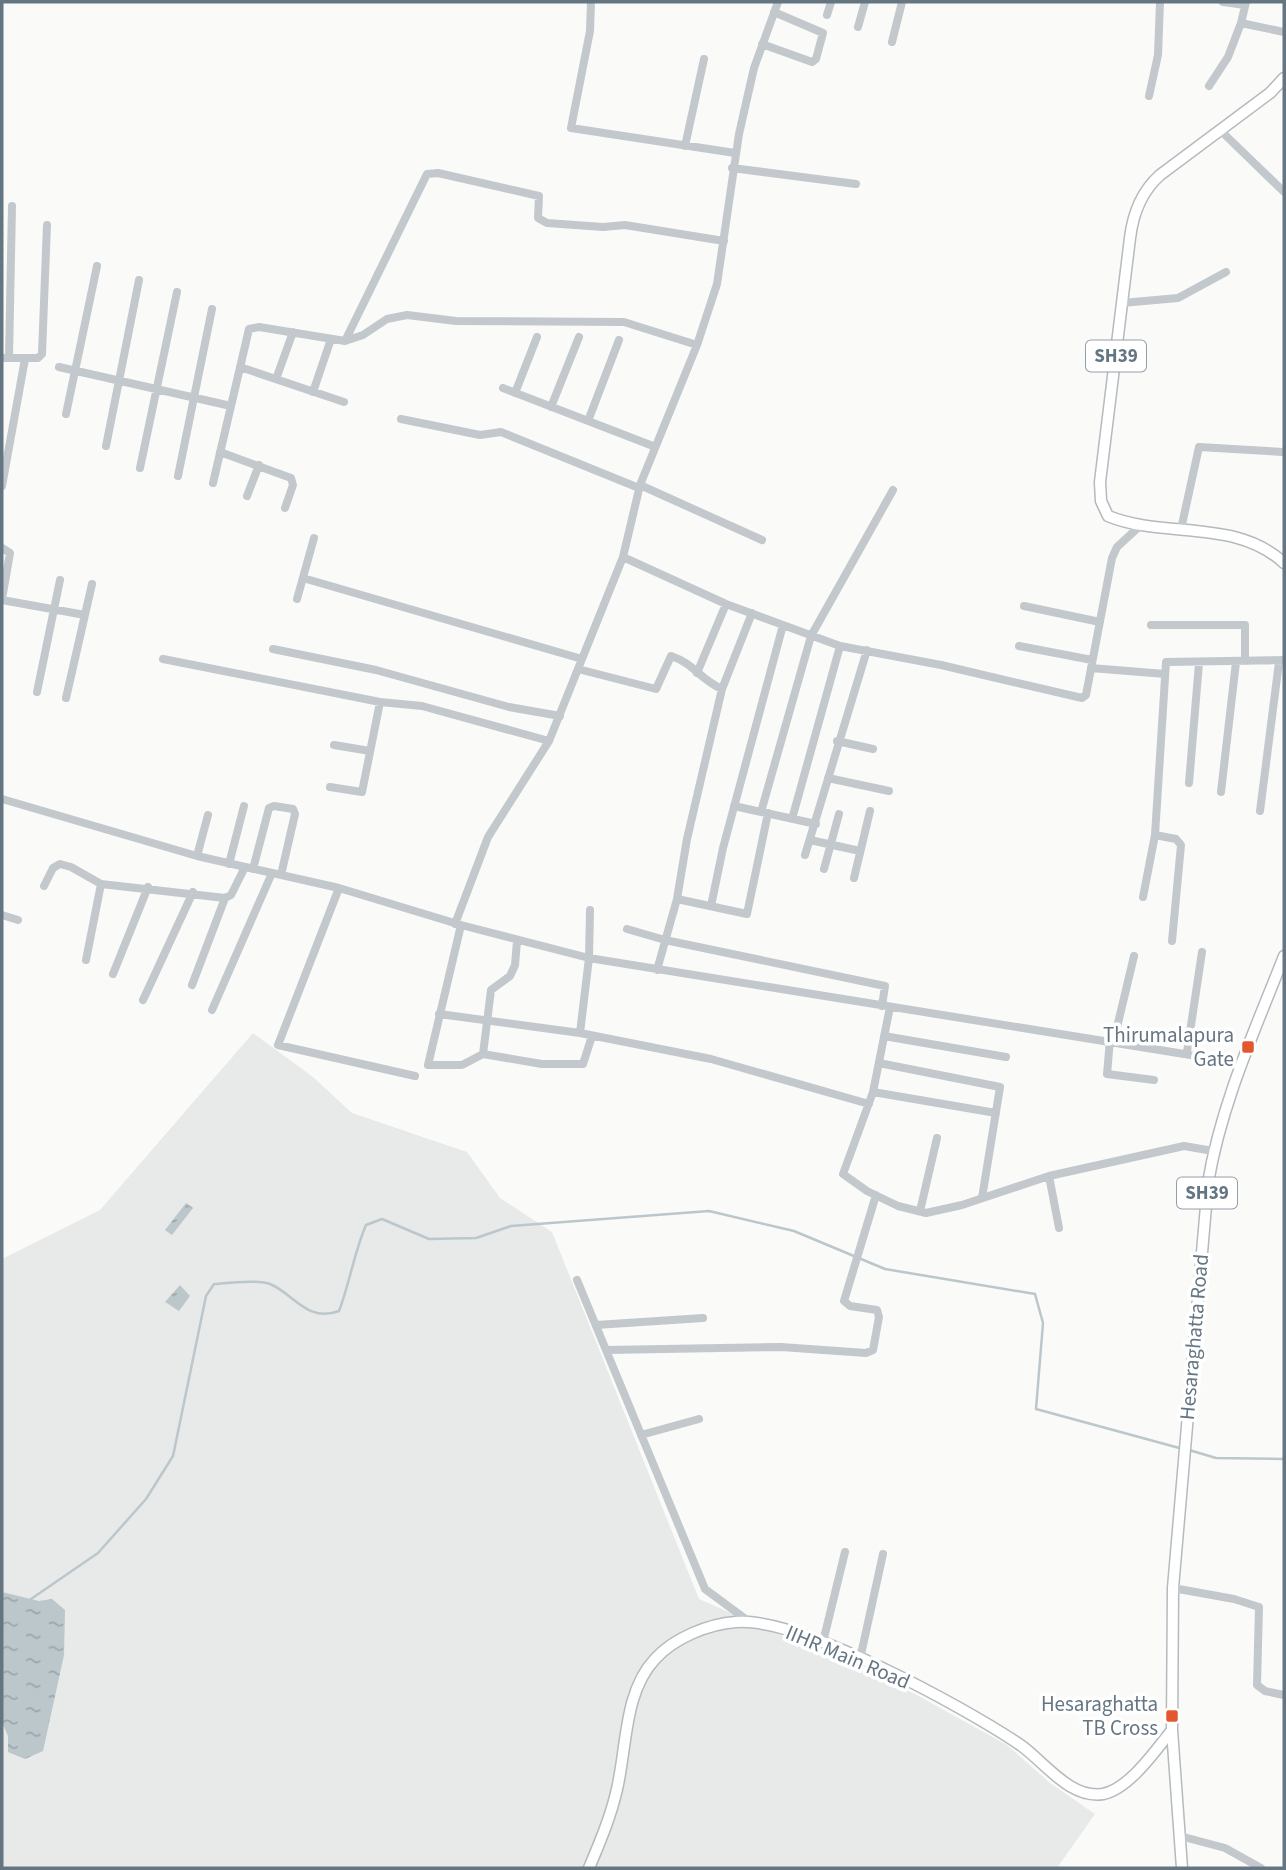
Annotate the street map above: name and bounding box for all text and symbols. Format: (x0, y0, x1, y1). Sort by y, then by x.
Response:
road number: SH39 (1086, 340, 1146, 372)
place label: Thirumalapura Gate (1103, 1020, 1234, 1074)
marker: Thirumalapura Gate (1240, 1039, 1256, 1055)
road number: SH39 (1177, 1177, 1237, 1208)
street label: Hesaraghatta Road (1172, 1253, 1216, 1421)
street label: IIHR Main Road (781, 1617, 915, 1697)
place label: Hesaraghatta TB Cross (1041, 1689, 1158, 1743)
marker: Hesaraghatta TB Cross (1164, 1708, 1180, 1724)

